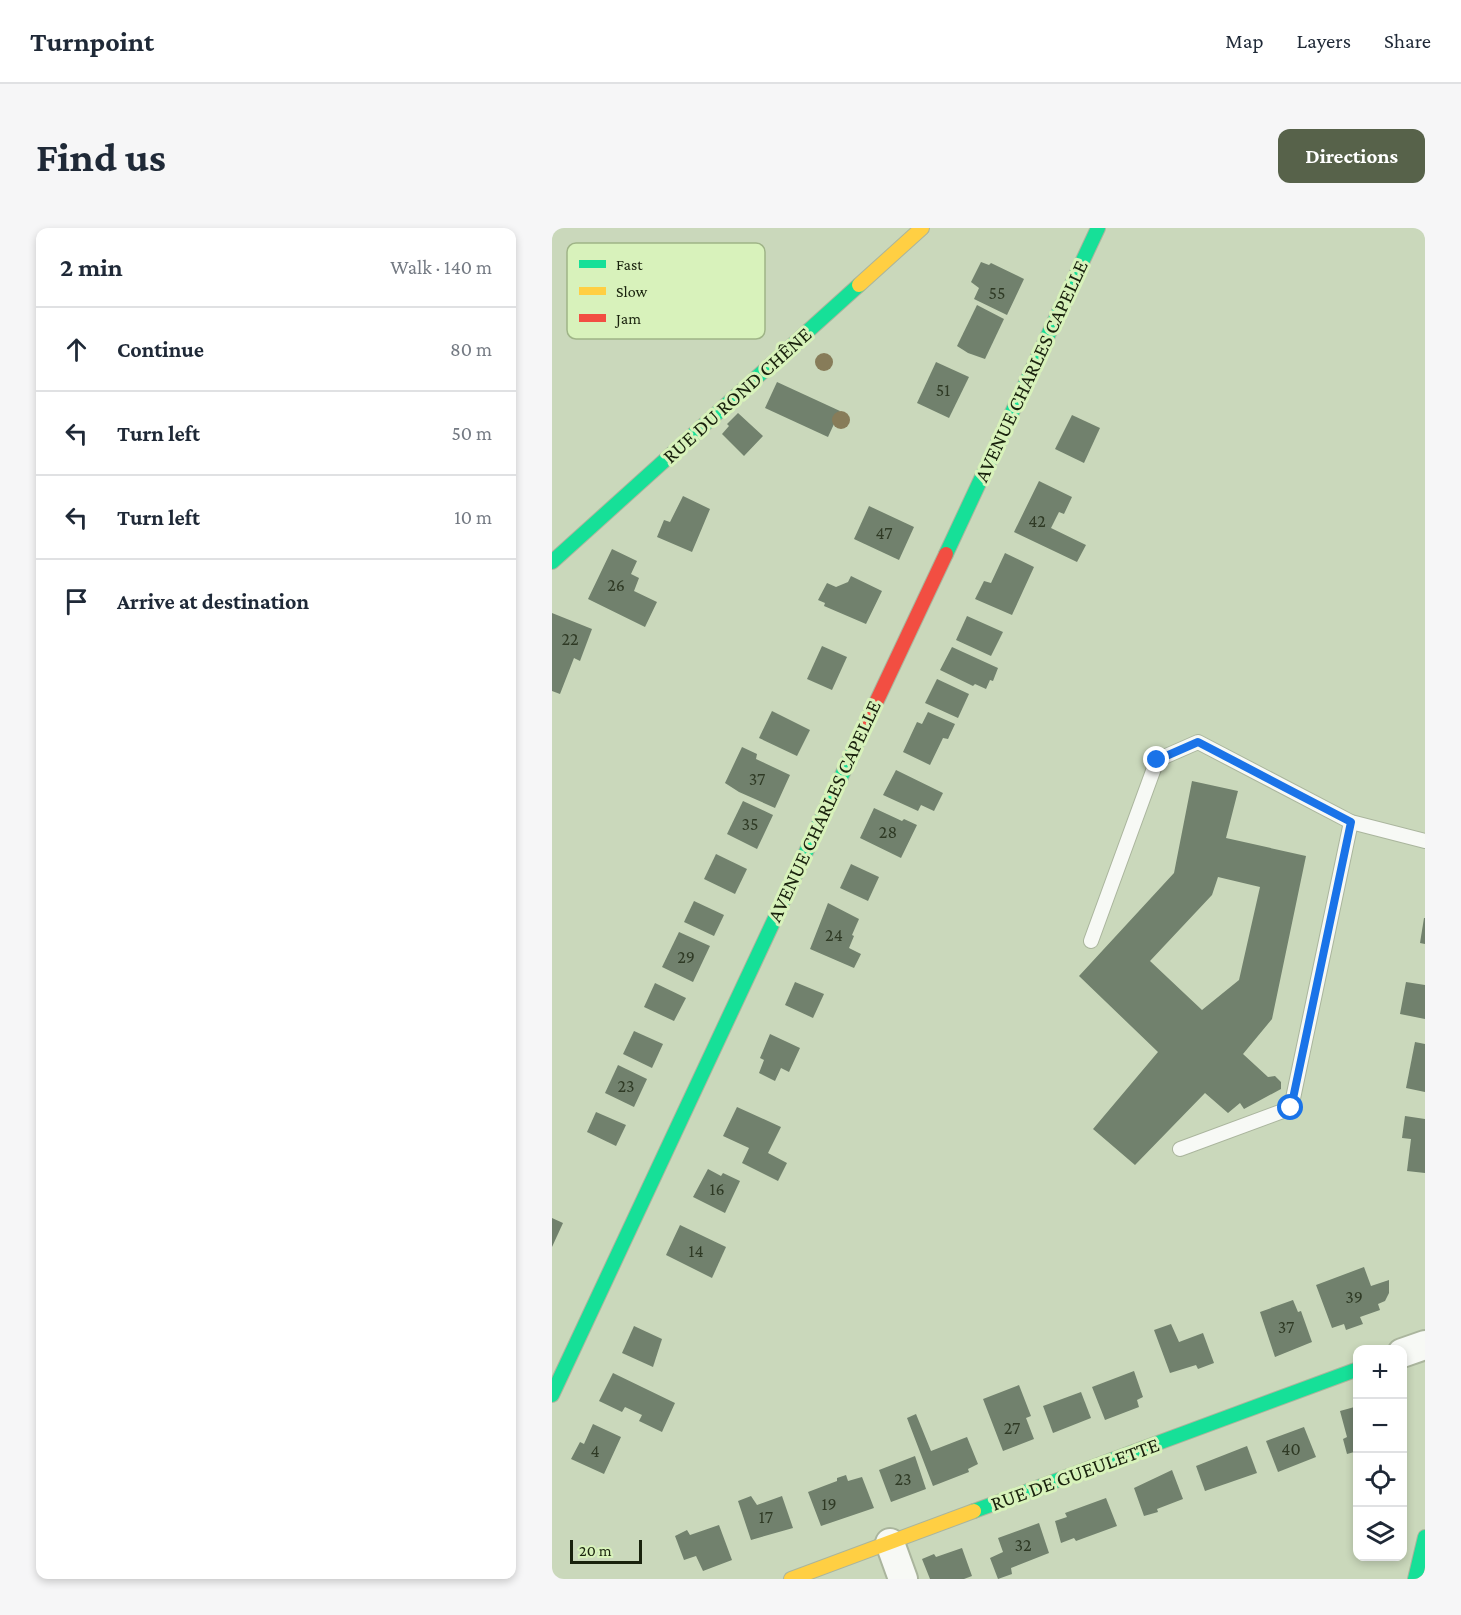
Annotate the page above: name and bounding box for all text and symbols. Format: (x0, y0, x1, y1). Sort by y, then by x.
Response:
text: Turnpoint (30, 26, 154, 57)
text: Map (1225, 29, 1264, 53)
text: Layers (1297, 29, 1351, 53)
text: Share (1384, 29, 1431, 53)
button: Directions (1278, 129, 1425, 183)
text: Find us (36, 133, 166, 180)
legend (567, 243, 765, 339)
text: 2 min (60, 253, 123, 282)
text: Walk · 140 m (390, 256, 492, 278)
text: Fast (616, 256, 643, 273)
street label: AVENUE CHARLES CAPELLE (969, 256, 1093, 486)
text: Slow (616, 283, 648, 300)
house number: 55 (989, 283, 1005, 303)
text: Jam (614, 310, 641, 328)
street label: RUE DU ROND CHÊNE (658, 322, 816, 468)
icon: ahead (60, 333, 93, 366)
text: Continue (117, 337, 204, 362)
text: 80 m (450, 338, 492, 360)
house number: 51 (936, 380, 950, 400)
icon: left (60, 417, 93, 450)
text: Turn left (117, 421, 200, 446)
text: 50 m (451, 422, 492, 444)
icon: left (60, 501, 93, 534)
text: Turn left (117, 505, 200, 530)
text: 10 m (454, 506, 492, 528)
house number: 42 (1028, 511, 1046, 531)
house number: 47 (875, 523, 893, 543)
house number: 26 (607, 575, 625, 595)
icon: arrive (60, 585, 93, 618)
text: Arrive at destination (117, 589, 309, 614)
house number: 22 (561, 629, 579, 649)
street label: AVENUE CHARLES CAPELLE (762, 696, 886, 926)
route end (1143, 746, 1169, 772)
house number: 37 (749, 769, 765, 789)
house number: 35 (741, 814, 759, 834)
house number: 28 (879, 822, 897, 842)
house number: 24 (825, 925, 843, 945)
house number: 29 (677, 947, 695, 967)
house number: 23 (617, 1076, 635, 1096)
route start (1277, 1094, 1303, 1120)
house number: 16 (709, 1179, 725, 1199)
house number: 14 (688, 1241, 704, 1261)
house number: 39 (1345, 1287, 1363, 1307)
house number: 37 (1278, 1317, 1294, 1337)
map controls (1353, 1345, 1407, 1561)
button: + (1353, 1345, 1407, 1399)
button: − (1353, 1399, 1407, 1453)
house number: 27 (1004, 1418, 1020, 1438)
street label: RUE DE GUEULETTE (987, 1432, 1163, 1516)
house number: 40 (1281, 1439, 1301, 1459)
house number: 4 (590, 1441, 600, 1461)
button: locate (1353, 1453, 1407, 1507)
house number: 23 (894, 1469, 912, 1489)
house number: 19 (821, 1494, 837, 1514)
house number: 17 (759, 1507, 773, 1527)
button: layers (1353, 1507, 1407, 1561)
house number: 32 (1014, 1535, 1032, 1555)
scale bar (570, 1537, 642, 1564)
text: 20 m (579, 1542, 612, 1559)

